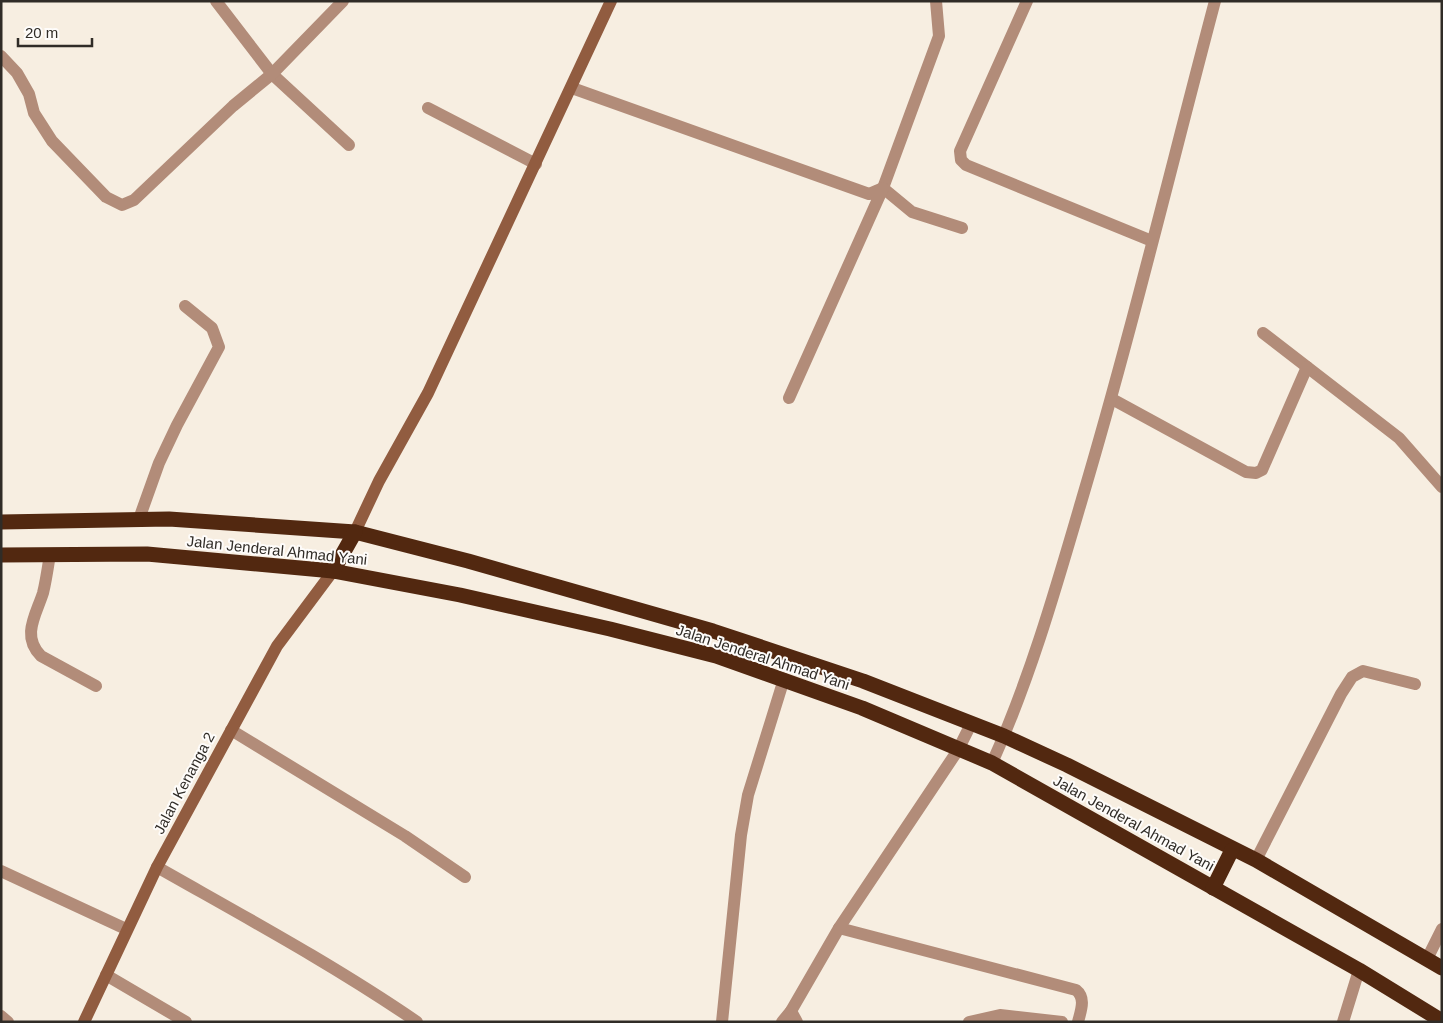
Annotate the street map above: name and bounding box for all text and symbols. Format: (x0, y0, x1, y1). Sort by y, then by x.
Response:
scale bar (18, 15, 91, 47)
text: 20 m (25, 24, 58, 41)
street label: Jalan Jenderal Ahmad Yani (186, 532, 368, 568)
street label: Jalan Jenderal Ahmad Yani (674, 621, 852, 693)
street label: Jalan Kenanga 2 (150, 729, 218, 837)
street label: Jalan Jenderal Ahmad Yani (1051, 772, 1217, 874)

